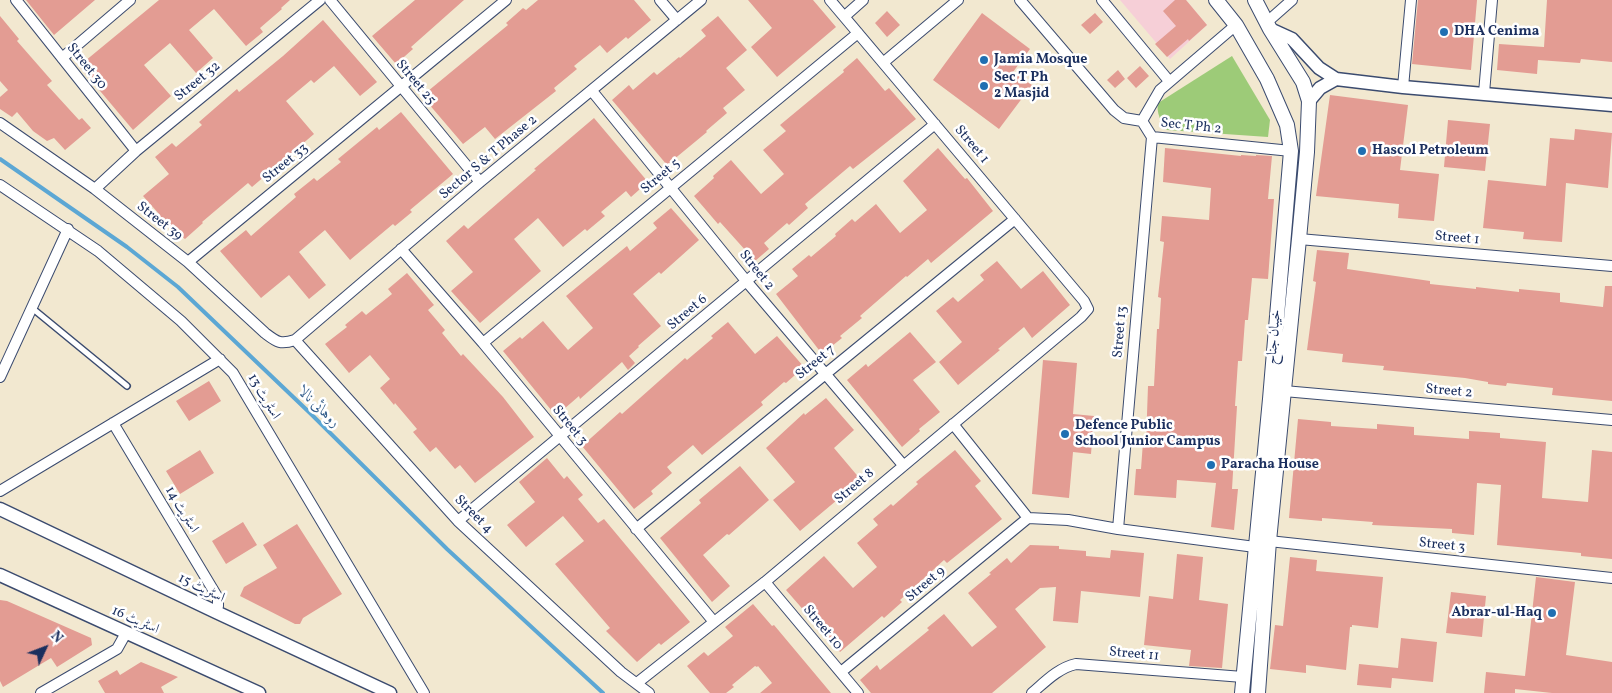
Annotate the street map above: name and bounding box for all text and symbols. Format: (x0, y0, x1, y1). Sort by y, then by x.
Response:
place label: DHA Cenima (1454, 24, 1539, 40)
marker: DHA Cenima (1438, 26, 1450, 38)
street label: Street 30 (62, 40, 110, 94)
place label: Jamia Mosque (994, 52, 1087, 68)
marker: Jamia Mosque (978, 54, 990, 66)
street label: Street 25 (391, 57, 439, 109)
street label: Street 32 (172, 58, 224, 106)
place label: Sec T Ph 2 Masjid (994, 70, 1049, 102)
marker: Sec T Ph 2 Masjid (978, 80, 990, 92)
street label: Sector S & T Phase 2 (437, 112, 541, 204)
street label: Sec T Ph 2 (1160, 115, 1222, 139)
street label: Street 1 (950, 122, 992, 168)
street label: Street 33 (260, 141, 312, 187)
place label: Hascol Petroleum (1372, 143, 1489, 159)
marker: Hascol Petroleum (1356, 145, 1368, 157)
street label: Street 5 (638, 156, 684, 198)
street label: Street 39 (133, 199, 185, 245)
street label: Street 1 (1434, 229, 1480, 249)
street label: Street 2 (735, 247, 777, 295)
street label: Street 6 (665, 292, 711, 334)
street label: Street 13 (1110, 305, 1132, 359)
street label: خیبان جناح (1264, 309, 1286, 365)
street label: Street 7 (793, 342, 839, 384)
street label: اسٹریٹ 13 (243, 371, 283, 423)
street label: Street 2 (1425, 382, 1473, 402)
water label: روہائی نالا (293, 384, 343, 432)
street label: Street 3 (548, 403, 590, 449)
place label: Defence Public School Junior Campus (1075, 418, 1221, 451)
marker: Defence Public School Junior Campus (1059, 428, 1071, 440)
place label: Paracha House (1221, 457, 1319, 473)
marker: Paracha House (1205, 459, 1217, 471)
street label: Street 8 (832, 466, 878, 508)
street label: اسٹریٹ 14 (161, 484, 201, 536)
street label: Street 4 (450, 492, 496, 538)
street label: Street 3 (1418, 535, 1466, 557)
street label: Street 9 (903, 564, 949, 606)
street label: اسٹریٹ 15 (175, 571, 227, 607)
street label: Street 10 (798, 602, 846, 654)
street label: اسٹریٹ 16 (109, 603, 161, 639)
place label: Abrar-ul-Haq (1451, 605, 1542, 621)
marker: Abrar-ul-Haq (1546, 607, 1558, 619)
north arrow (20, 623, 70, 673)
text: N (46, 627, 67, 648)
street label: Street 11 (1108, 644, 1160, 666)

